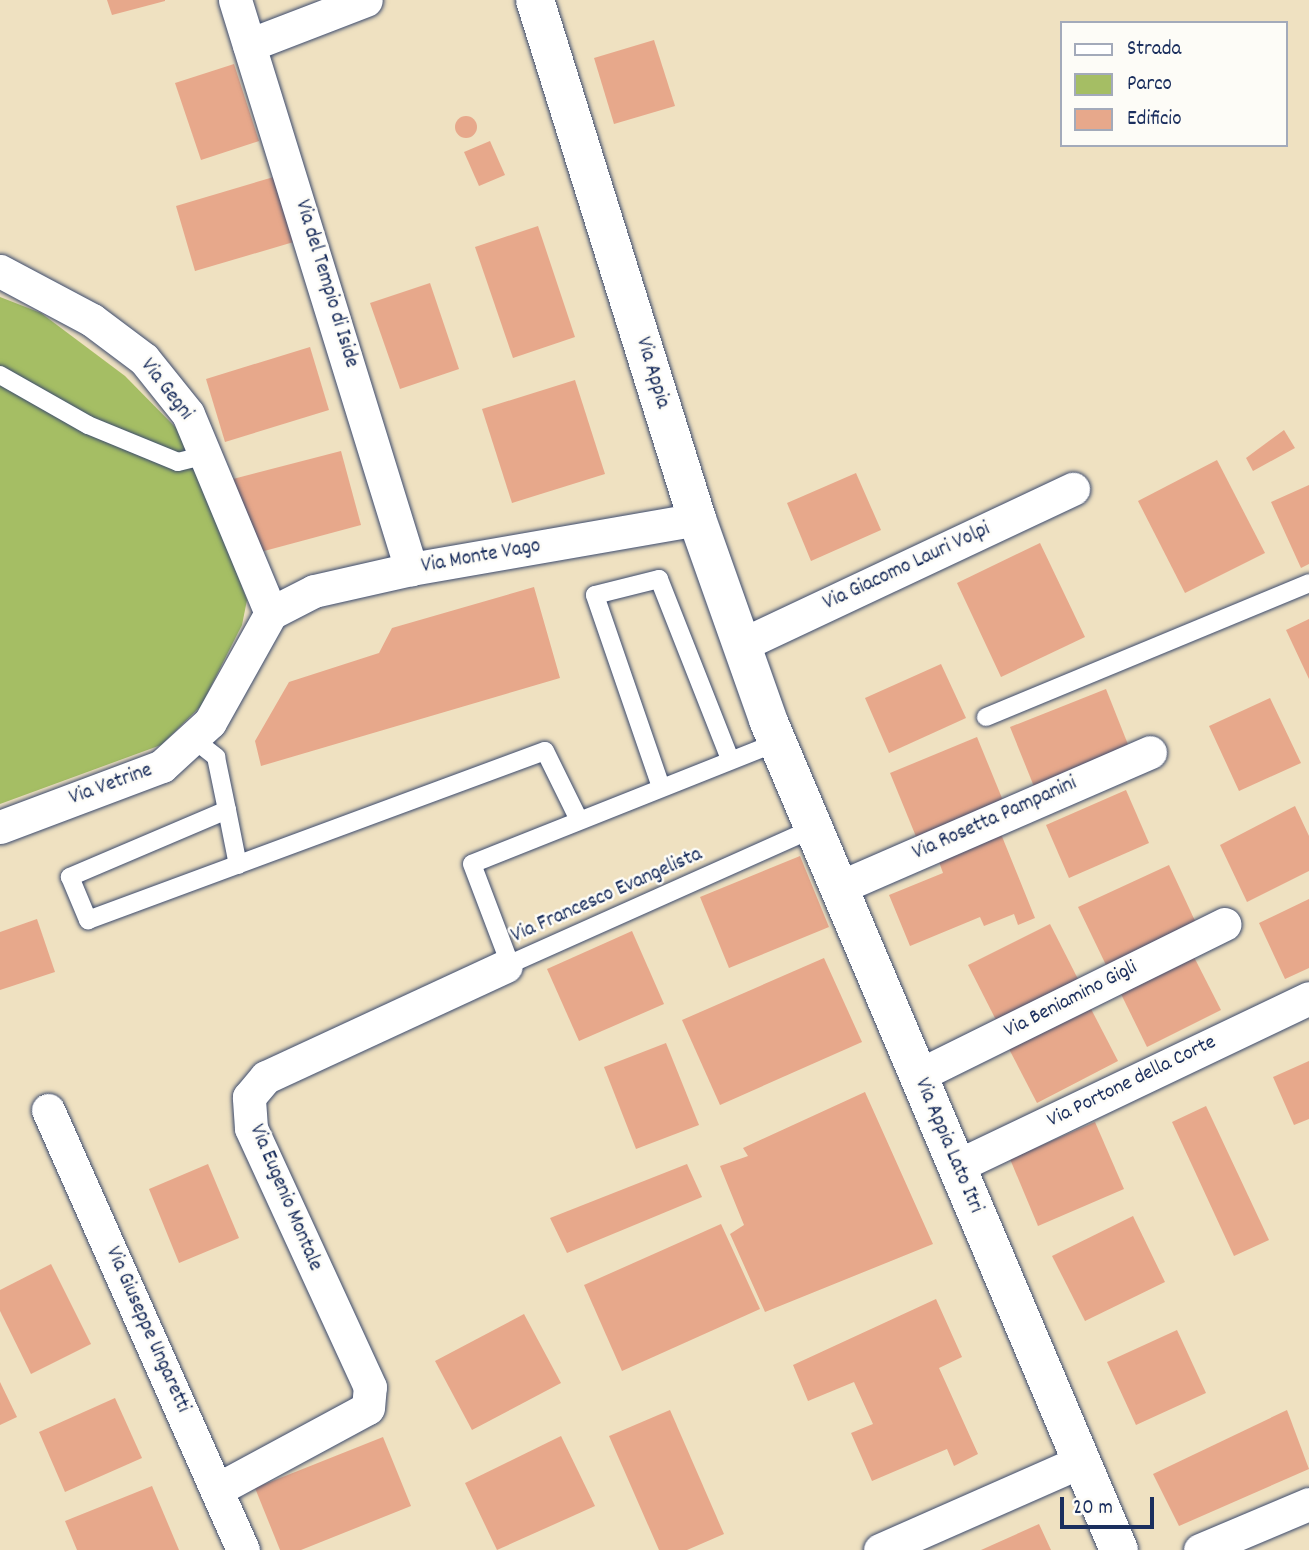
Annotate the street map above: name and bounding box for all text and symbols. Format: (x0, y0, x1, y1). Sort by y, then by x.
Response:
legend (1060, 21, 1288, 147)
text: Strada (1127, 35, 1181, 65)
text: Parco (1127, 70, 1172, 100)
text: Edificio (1127, 105, 1182, 135)
street label: Via del Tempio di Iside (289, 197, 363, 371)
street label: Via Appia (629, 334, 675, 412)
street label: Via Gegni (134, 354, 198, 426)
street label: Via Giacomo Lauri Volpi (820, 517, 994, 617)
street label: Via Monte Vago (420, 534, 542, 580)
street label: Via Vetrine (66, 758, 156, 812)
street label: Via Rosetta Pampanini (909, 772, 1081, 866)
street label: Via Francesco Evangelista (508, 843, 706, 949)
street label: Via Beniamino Gigli (1000, 956, 1142, 1044)
street label: Via Portone della Corte (1044, 1030, 1220, 1134)
street label: Via Appia Lato Itri (908, 1075, 988, 1217)
street label: Via Eugenio Montale (243, 1121, 327, 1275)
street label: Via Giuseppe Ungaretti (99, 1243, 195, 1417)
scale bar (1064, 1484, 1158, 1528)
text: 20 m (1073, 1494, 1113, 1524)

